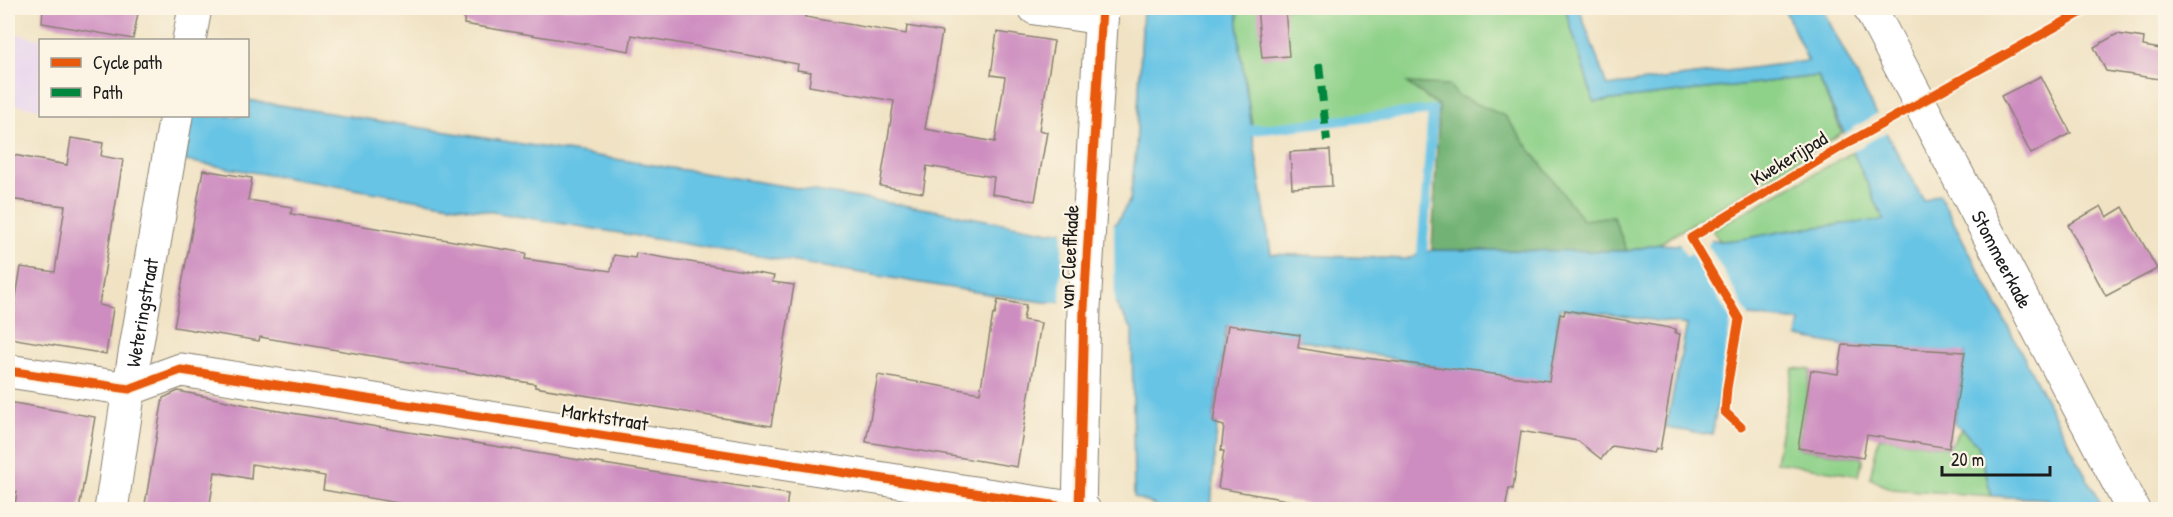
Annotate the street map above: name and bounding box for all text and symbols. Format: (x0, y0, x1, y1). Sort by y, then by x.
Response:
legend (39, 39, 249, 117)
text: Cycle path (93, 50, 163, 75)
text: Path (93, 80, 123, 105)
street label: Kwekerijpad (1745, 124, 1832, 191)
street label: van Cleeffkade (1052, 204, 1085, 310)
street label: Stommeerkade (1965, 206, 2039, 313)
street label: Weteringstraat (119, 255, 165, 369)
street label: Marktstraat (560, 396, 651, 437)
scale bar (1942, 439, 2050, 477)
text: 20 m (1951, 447, 1984, 472)

